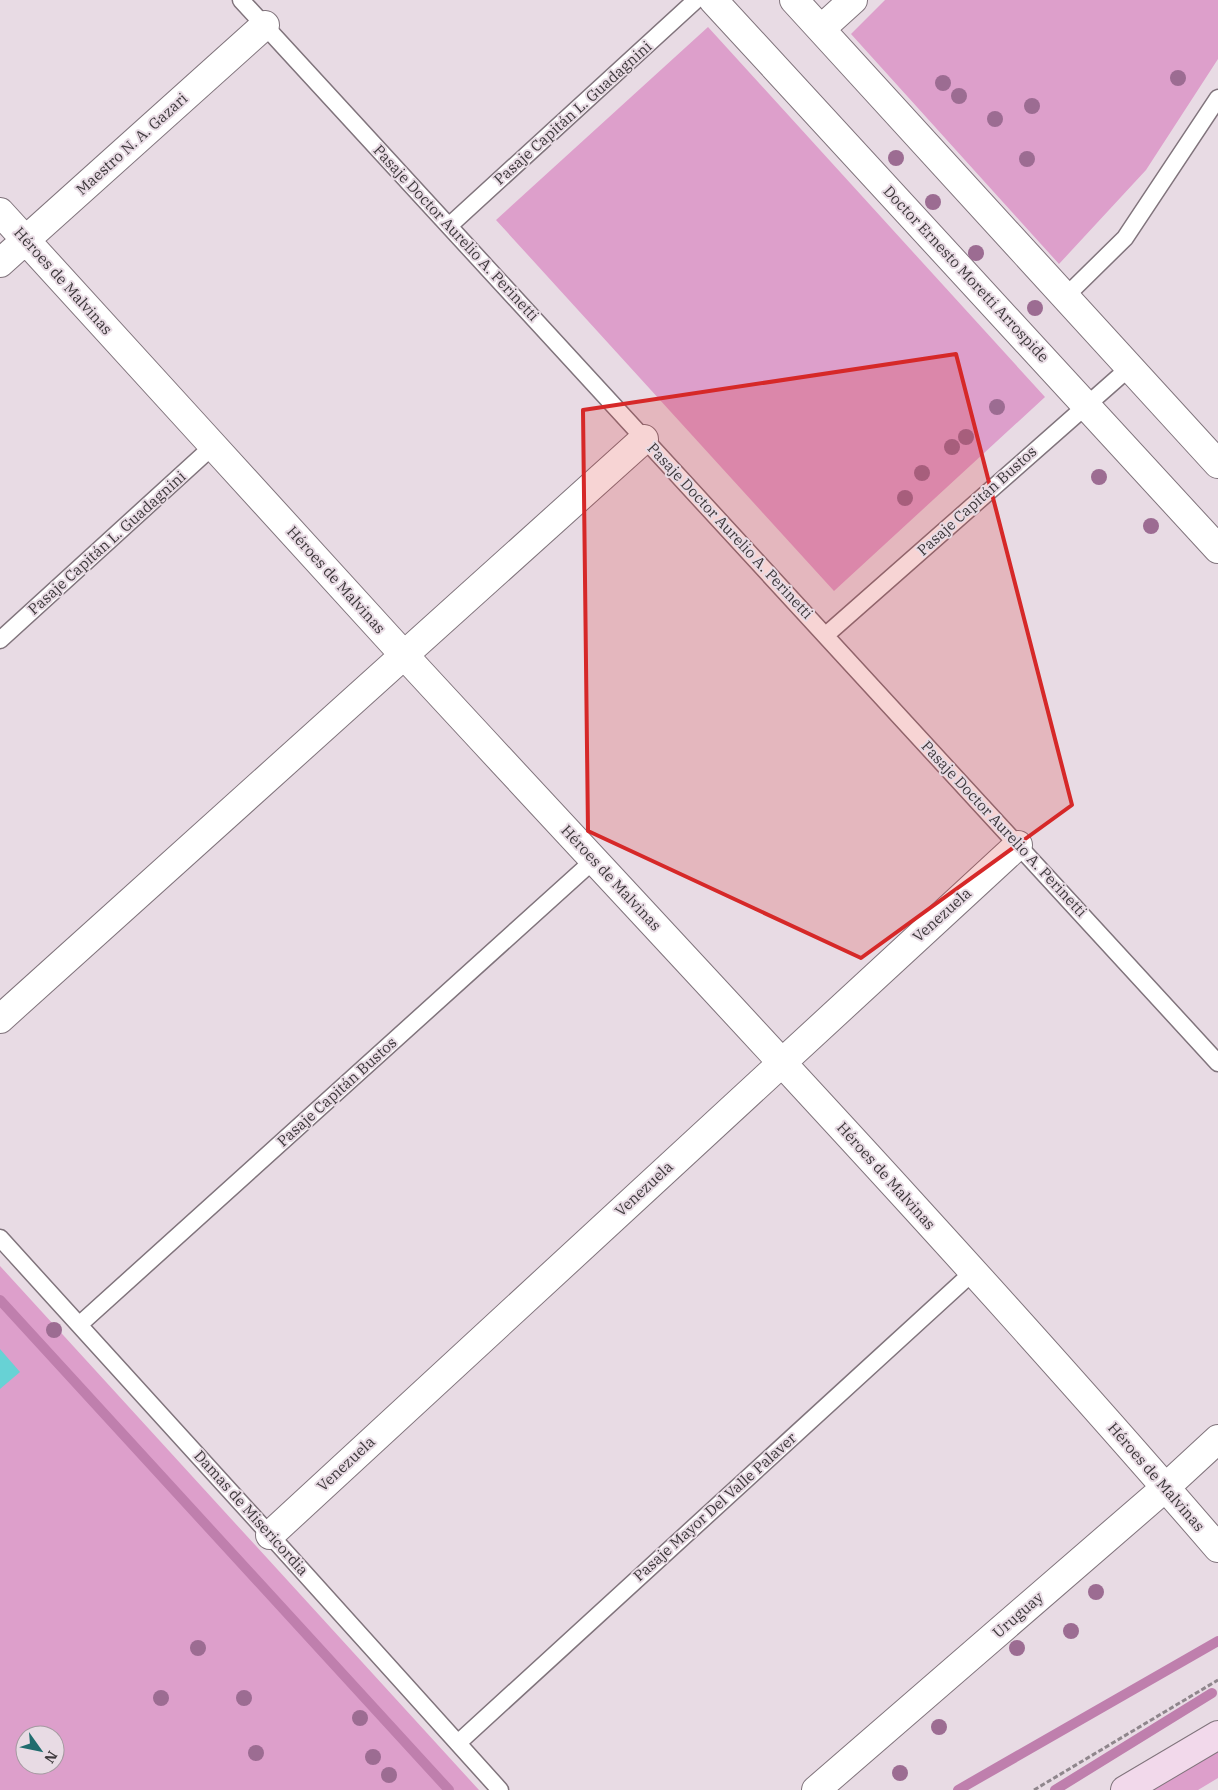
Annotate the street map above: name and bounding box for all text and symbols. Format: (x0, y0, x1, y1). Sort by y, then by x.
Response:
street label: Pasaje Capitán L. Guadagnini (490, 37, 656, 189)
street label: Maestro N. A. Gazari (72, 88, 191, 199)
street label: Pasaje Doctor Aurelio A. Perinetti (370, 141, 543, 325)
street label: Doctor Ernesto Moretti Arrospide (879, 181, 1053, 366)
street label: Héroes de Malvinas (10, 223, 117, 338)
street label: Pasaje Doctor Aurelio A. Perinetti (644, 439, 817, 623)
street label: Pasaje Capitán Bustos (913, 442, 1040, 559)
street label: Pasaje Capitán L. Guadagnini (24, 467, 190, 619)
street label: Héroes de Malvinas (283, 522, 390, 637)
street label: Pasaje Doctor Aurelio A. Perinetti (918, 737, 1091, 921)
street label: Héroes de Malvinas (557, 821, 665, 935)
street label: Venezuela (908, 883, 975, 946)
street label: Pasaje Capitán Bustos (273, 1033, 400, 1150)
street label: Héroes de Malvinas (833, 1118, 940, 1233)
street label: Venezuela (611, 1157, 677, 1220)
street label: Héroes de Malvinas (1104, 1418, 1209, 1535)
street label: Pasaje Mayor Del Valle Palaver (629, 1428, 800, 1585)
street label: Venezuela (313, 1432, 379, 1495)
street label: Damas de Misericordia (190, 1446, 313, 1579)
street label: Uruguay (989, 1588, 1047, 1642)
north arrow (15, 1725, 65, 1775)
text: N (40, 1748, 61, 1767)

